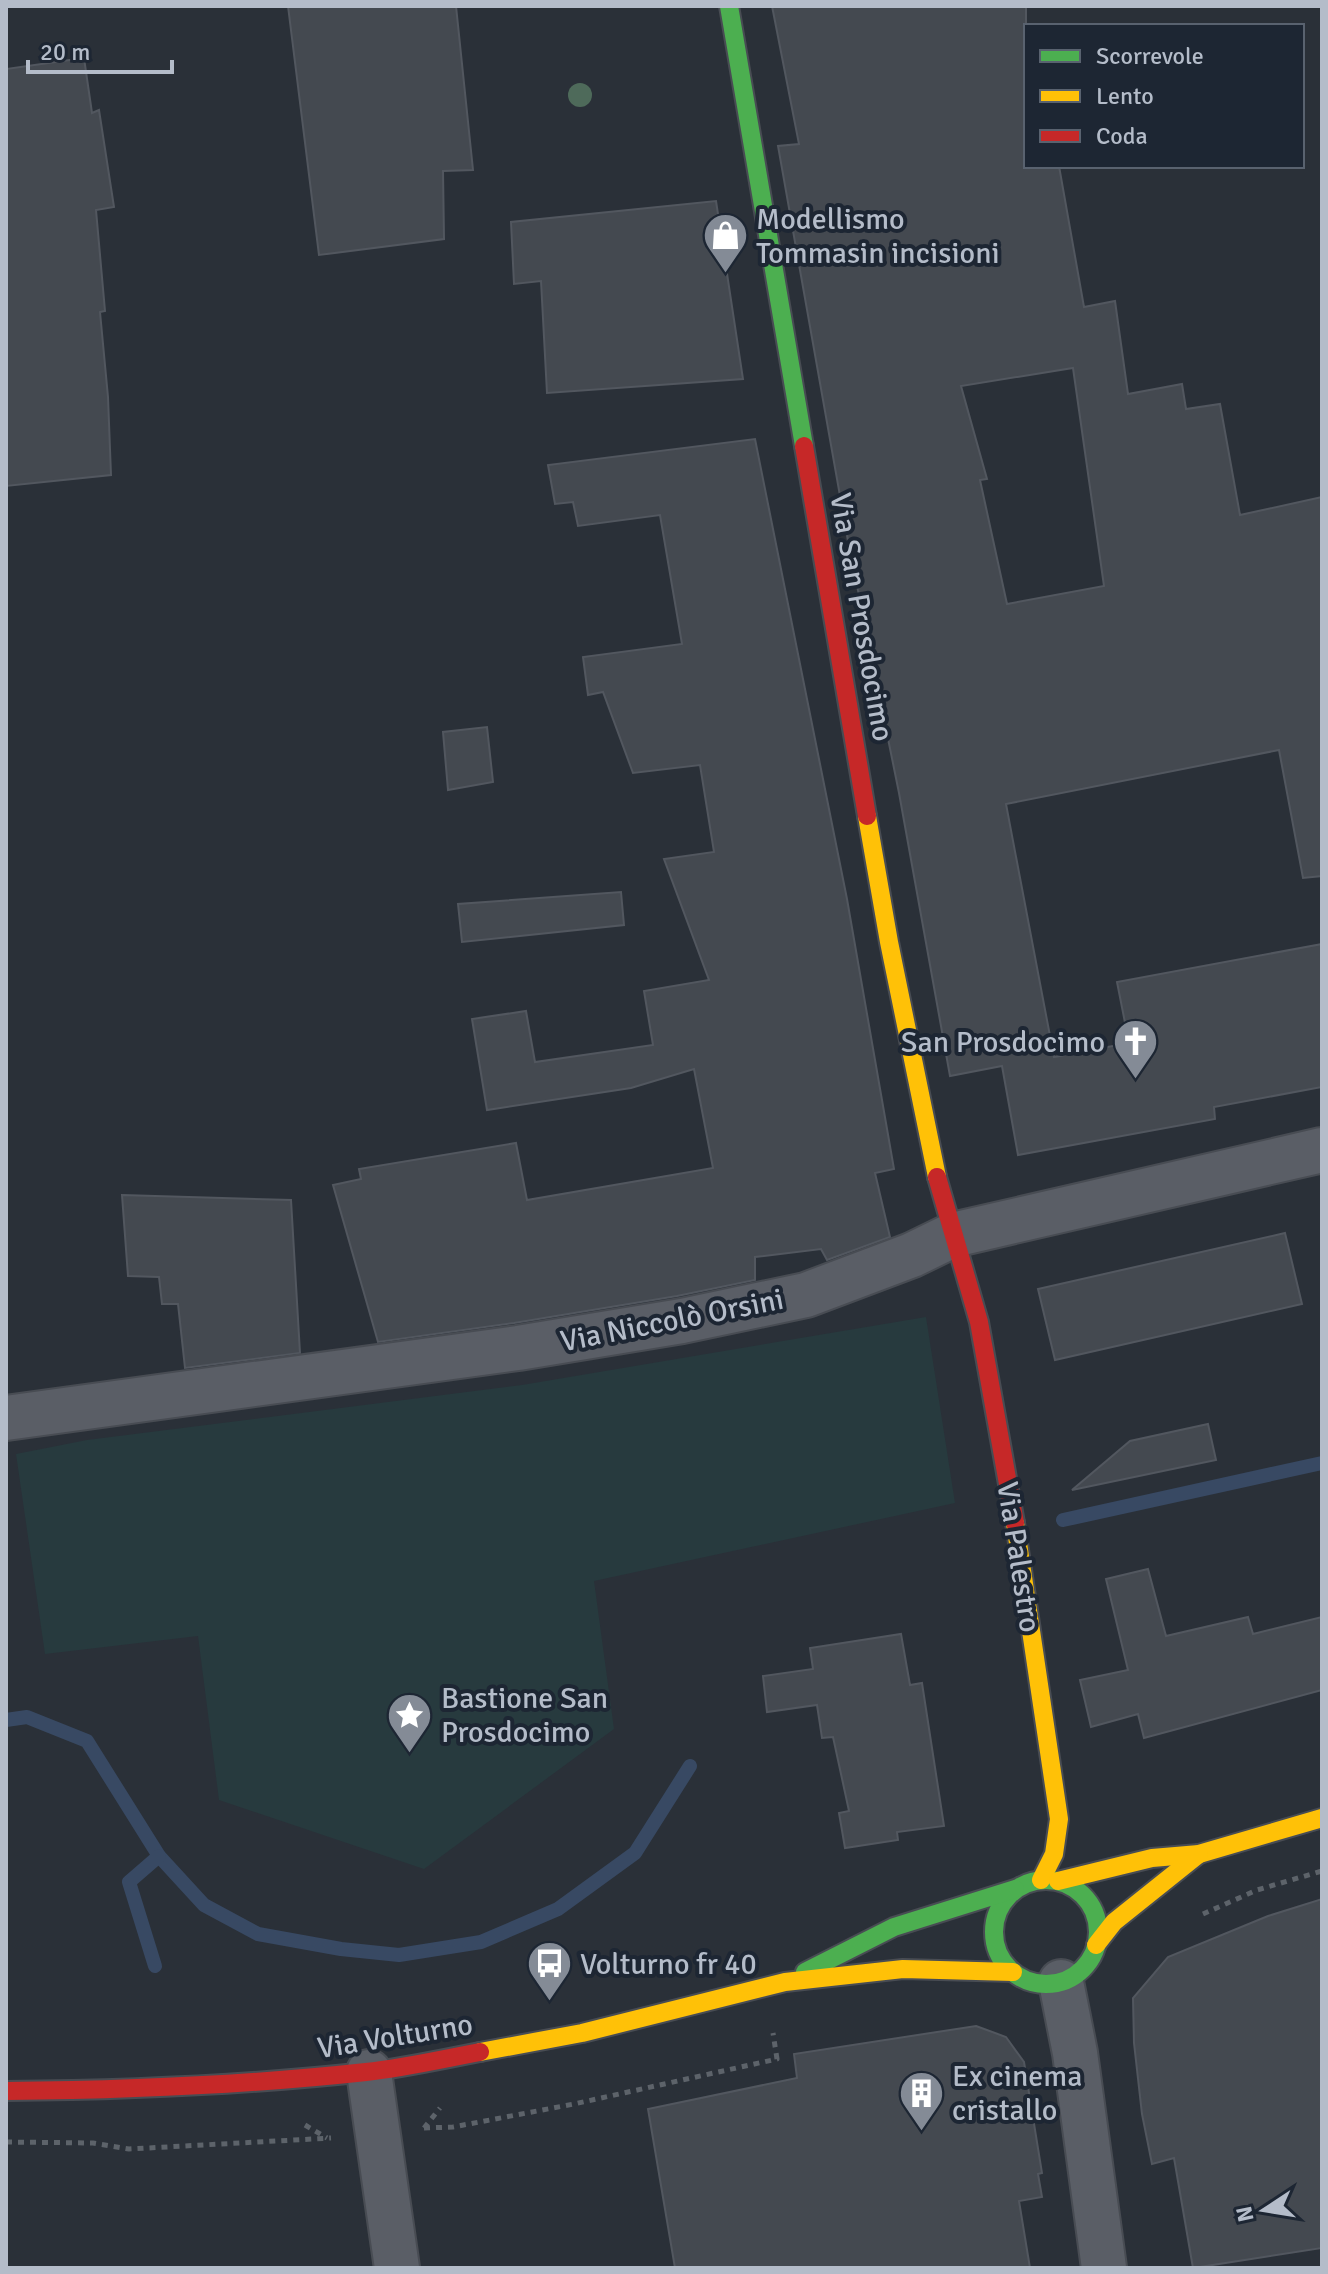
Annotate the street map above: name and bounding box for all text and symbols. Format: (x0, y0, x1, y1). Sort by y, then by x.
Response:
scale bar (28, 24, 172, 74)
legend (1024, 24, 1304, 168)
text: 20 m (40, 37, 90, 67)
text: Scorrevole (1096, 41, 1204, 71)
text: Lento (1096, 81, 1154, 111)
text: Coda (1096, 121, 1148, 151)
place label: Modellismo Tommasin incisioni (756, 201, 1000, 272)
shop icon: Modellismo Tommasin incisioni (701, 212, 749, 275)
street label: Via San Prosdocimo (821, 490, 902, 744)
church icon: San Prosdocimo (1112, 1018, 1160, 1081)
place label: San Prosdocimo (901, 1024, 1105, 1061)
street label: Via Niccolò Orsini (557, 1281, 787, 1360)
street label: Via Palestro (988, 1479, 1049, 1635)
place label: Bastione San Prosdocimo (441, 1680, 608, 1751)
place icon: Bastione San Prosdocimo (386, 1691, 434, 1754)
bus stop icon: Volturno fr 40 (525, 1940, 573, 2003)
place label: Volturno fr 40 (580, 1946, 757, 1983)
street label: Via Volturno (315, 2006, 475, 2067)
place label: Ex cinema cristallo (952, 2058, 1082, 2129)
building icon: Ex cinema cristallo (897, 2069, 945, 2132)
north arrow (1224, 2170, 1304, 2250)
text: N (1230, 2204, 1260, 2224)

